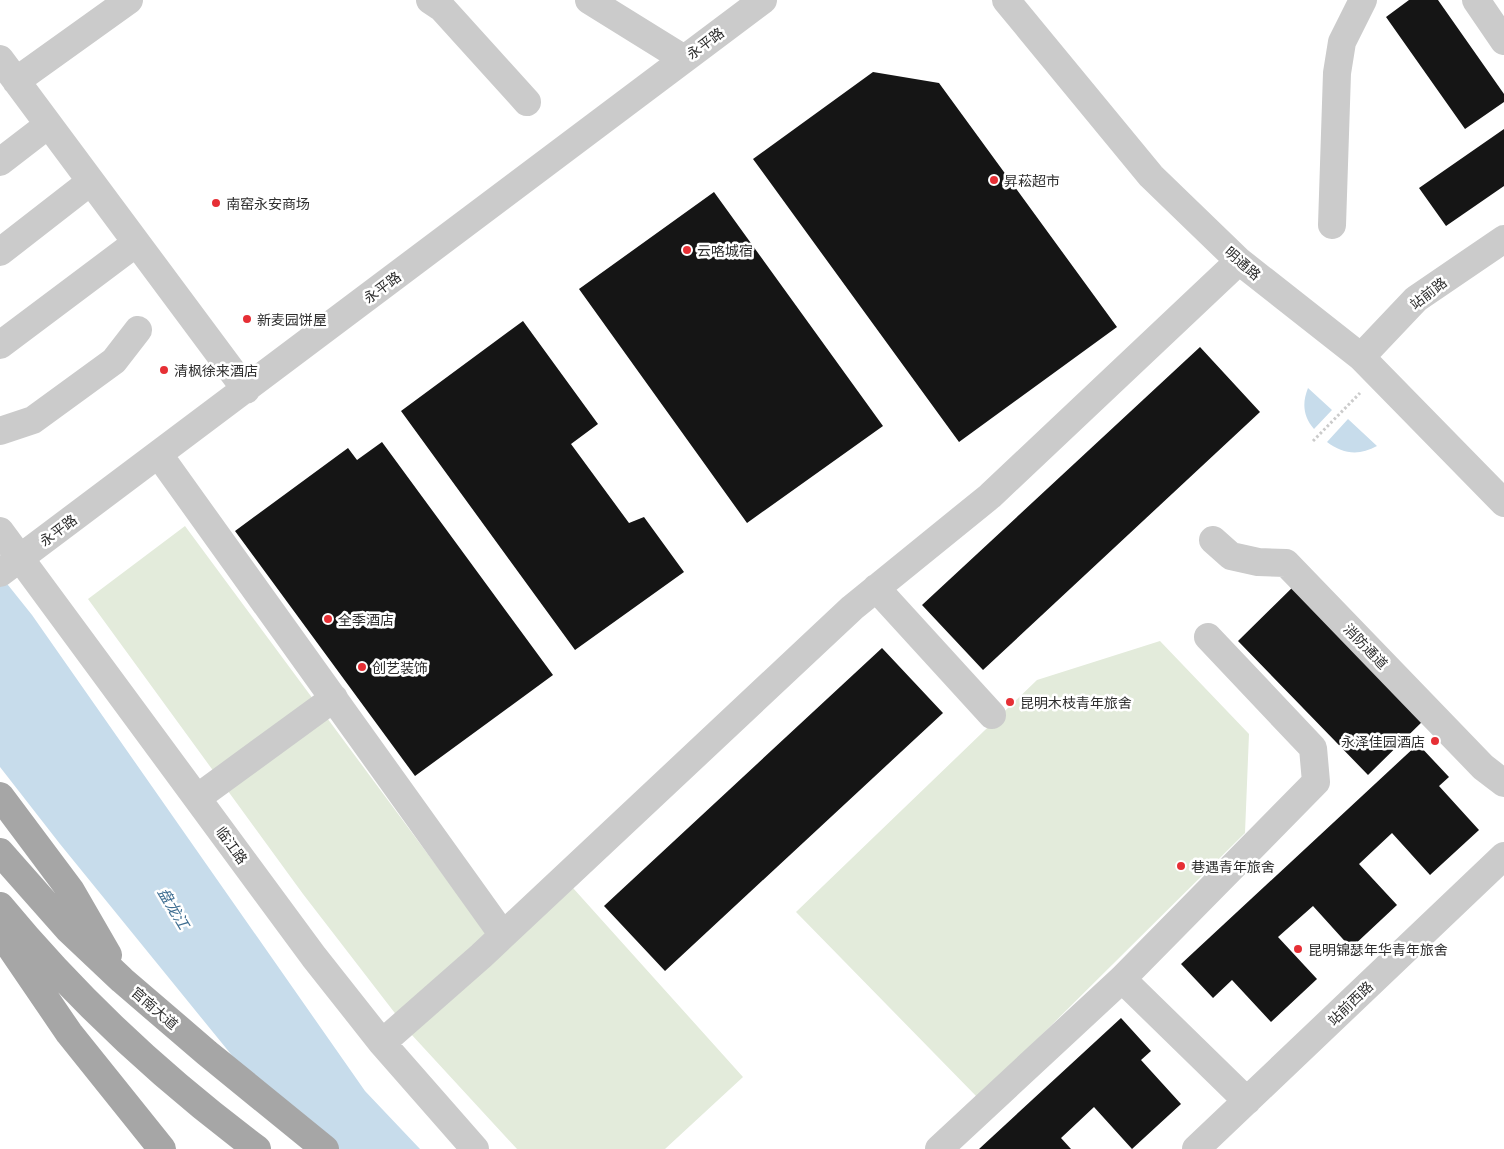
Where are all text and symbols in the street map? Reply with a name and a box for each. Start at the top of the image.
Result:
street label: 永平路 [683,24,727,62]
place label: 昇菘超市 [1004,172,1060,189]
marker: 昇菘超市 [988,174,1000,186]
place label: 南窑永安商场 [226,195,310,212]
marker: 南窑永安商场 [210,197,222,209]
place label: 云咯城宿 [697,242,753,259]
street label: 明通路 [1222,243,1264,283]
marker: 云咯城宿 [681,244,693,256]
street label: 永平路 [360,268,404,306]
street label: 站前路 [1406,273,1450,313]
place label: 新麦园饼屋 [257,311,327,328]
marker: 新麦园饼屋 [241,313,253,325]
place label: 清枫徐来酒店 [174,362,258,379]
marker: 清枫徐来酒店 [158,364,170,376]
street label: 永平路 [36,511,80,549]
place label: 全季酒店 [338,611,394,628]
marker: 全季酒店 [322,613,334,625]
street label: 消防通道 [1340,620,1392,672]
place label: 创艺装饰 [372,659,428,676]
marker: 创艺装饰 [356,661,368,673]
place label: 昆明木枝青年旅舍 [1020,694,1132,711]
marker: 昆明木枝青年旅舍 [1004,696,1016,708]
place label: 永泽佳园酒店 [1341,733,1425,750]
marker: 永泽佳园酒店 [1429,735,1441,747]
street label: 临江路 [213,823,251,867]
place label: 巷遇青年旅舍 [1191,858,1275,875]
marker: 巷遇青年旅舍 [1175,860,1187,872]
water label: 盘龙江 [155,884,194,934]
place label: 昆明锦瑟年华青年旅舍 [1308,941,1448,958]
marker: 昆明锦瑟年华青年旅舍 [1292,943,1304,955]
street label: 站前西路 [1324,977,1376,1029]
street label: 官南大道 [128,983,182,1033]

